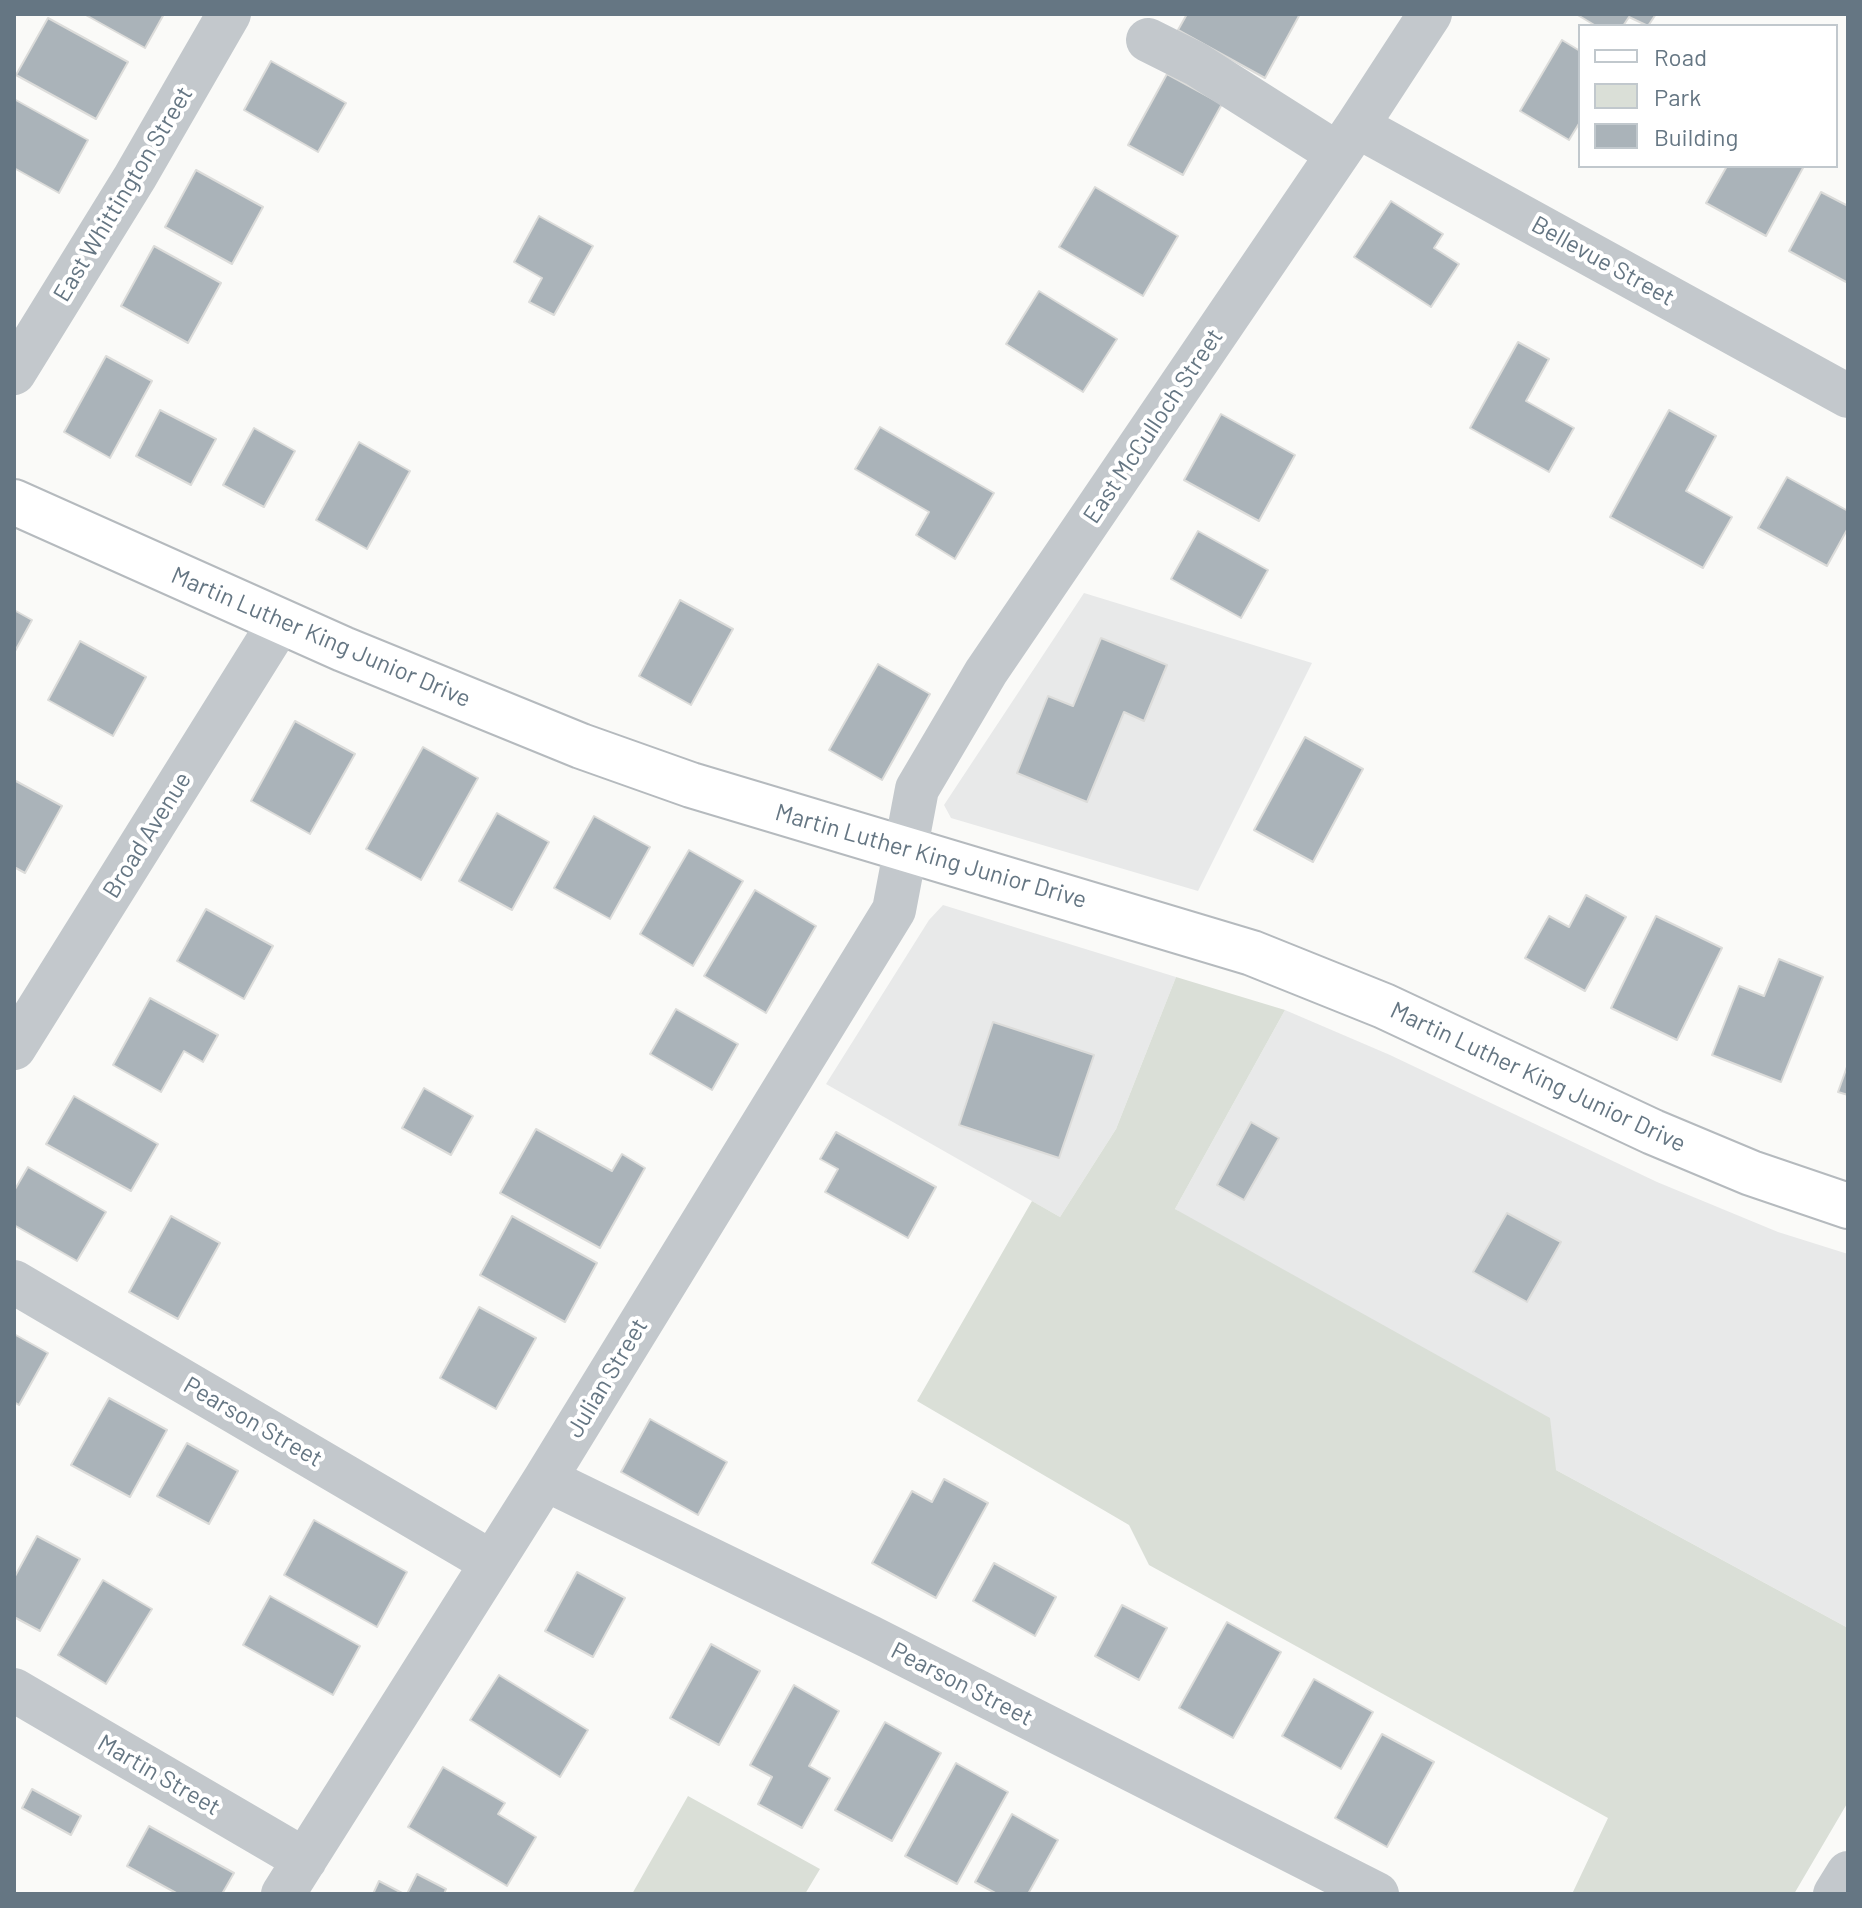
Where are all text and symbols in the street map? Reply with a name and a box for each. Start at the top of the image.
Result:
legend [1578,24,1838,168]
text: Road [1654,42,1707,71]
street label: East Whittington Street [47,81,199,307]
text: Park [1654,82,1701,111]
text: Building [1654,122,1738,151]
street label: Bellevue Street [1527,210,1679,312]
street label: East McCulloch Street [1077,323,1229,529]
street label: Martin Luther King Junior Drive [167,561,475,713]
street label: Broad Avenue [97,767,197,903]
street label: Martin Luther King Junior Drive [772,798,1090,914]
street label: Martin Luther King Junior Drive [1386,996,1690,1158]
street label: Julian Street [560,1313,654,1443]
street label: Pearson Street [179,1371,327,1473]
street label: Pearson Street [886,1636,1038,1732]
street label: Martin Street [93,1728,225,1822]

